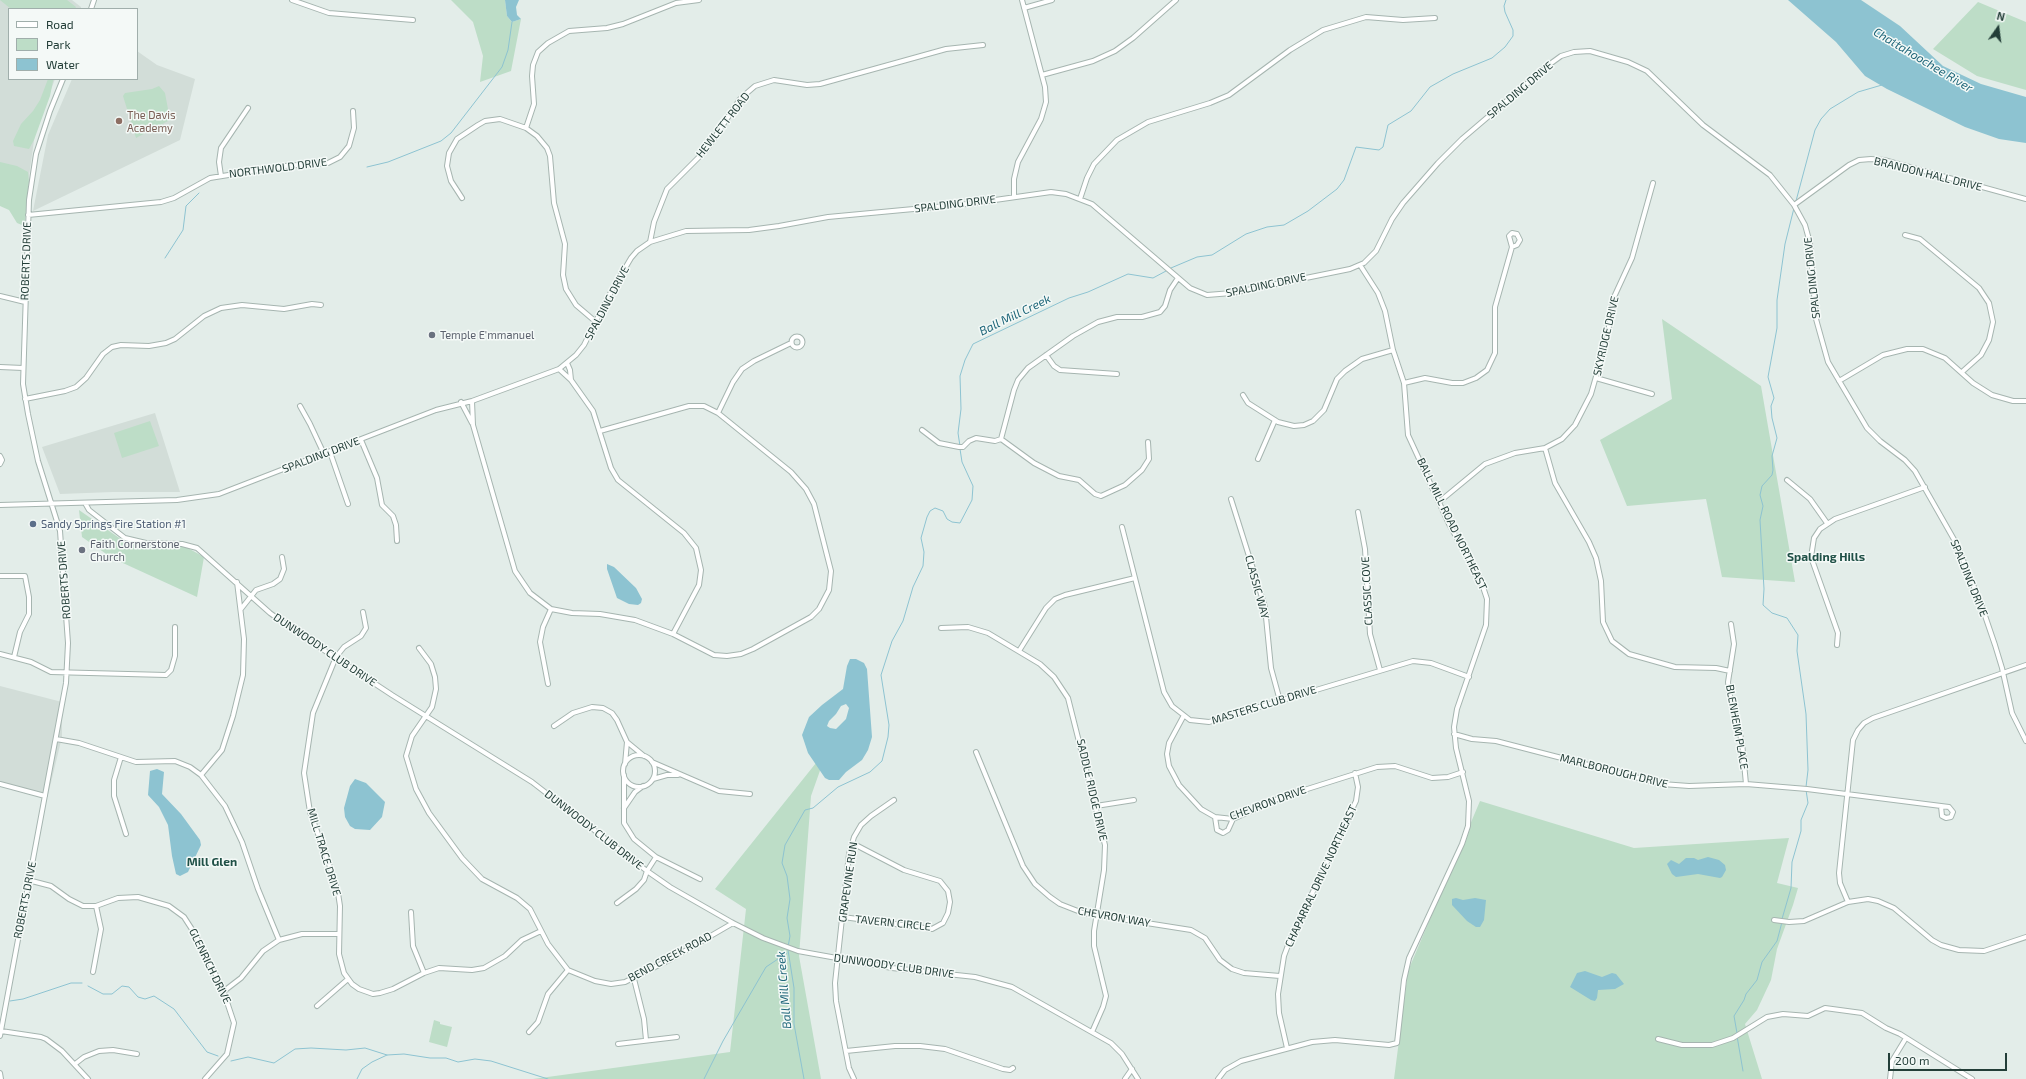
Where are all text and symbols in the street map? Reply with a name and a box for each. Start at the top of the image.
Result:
legend [8,8,138,80]
north arrow [1978,8,2018,48]
text: N [1996,9,2006,23]
text: Road [46,17,74,31]
water label: Chattahoochee River [1871,25,1975,95]
text: Park [46,37,71,51]
text: Water [46,57,80,71]
street label: SPALDING DRIVE [1484,59,1556,121]
street label: HEWLETT ROAD [693,90,753,160]
place label: The Davis Academy [127,108,176,134]
marker: The Davis Academy [114,116,124,126]
street label: BRANDON HALL DRIVE [1873,154,1983,194]
street label: NORTHWOLD DRIVE [228,155,328,181]
street label: SPALDING DRIVE [914,192,996,216]
street label: ROBERTS DRIVE [18,221,34,301]
street label: SPALDING DRIVE [1801,237,1823,319]
street label: SPALDING DRIVE [582,264,632,342]
street label: SPALDING DRIVE [1225,270,1307,300]
water label: Ball Mill Creek [977,291,1053,339]
street label: SKYRIDGE DRIVE [1590,295,1622,377]
place label: Temple E'mmanuel [440,328,534,342]
marker: Temple E'mmanuel [427,330,437,340]
street label: SPALDING DRIVE [280,434,362,476]
street label: BALL MILL ROAD NORTHEAST [1414,456,1490,592]
place label: Sandy Springs Fire Station #1 [41,517,186,531]
marker: Sandy Springs Fire Station #1 [28,519,38,529]
place label: Faith Cornerstone Church [90,537,179,563]
street label: SPALDING DRIVE [1948,538,1990,618]
street label: ROBERTS DRIVE [55,540,73,620]
marker: Faith Cornerstone Church [77,545,87,555]
district label: Spalding Hills [1787,550,1865,564]
street label: CLASSIC WAY [1242,554,1272,620]
street label: CLASSIC COVE [1359,556,1375,626]
street label: DUNWOODY CLUB DRIVE [271,611,379,689]
street label: MASTERS CLUB DRIVE [1210,683,1318,727]
street label: BLENHEIM PLACE [1723,683,1751,771]
street label: SADDLE RIDGE DRIVE [1074,738,1110,842]
street label: MARLBOROUGH DRIVE [1558,751,1670,791]
street label: CHEVRON DRIVE [1228,783,1308,823]
street label: DUNWOODY CLUB DRIVE [542,787,646,873]
street label: CHAPARRAL DRIVE NORTHEAST [1282,803,1360,949]
street label: MILL TRACE DRIVE [304,807,344,897]
street label: GRAPEVINE RUN [836,841,860,923]
district label: Mill Glen [187,855,237,869]
street label: ROBERTS DRIVE [11,860,39,940]
street label: CHEVRON WAY [1077,904,1151,930]
street label: TAVERN CIRCLE [854,912,932,934]
street label: GLENRICH DRIVE [186,926,234,1006]
street label: BEND CREEK ROAD [626,929,714,985]
water label: Ball Mill Creek [773,951,795,1029]
street label: DUNWOODY CLUB DRIVE [833,951,955,981]
scale bar [1890,1045,2009,1071]
text: 200 m [1895,1053,1929,1067]

